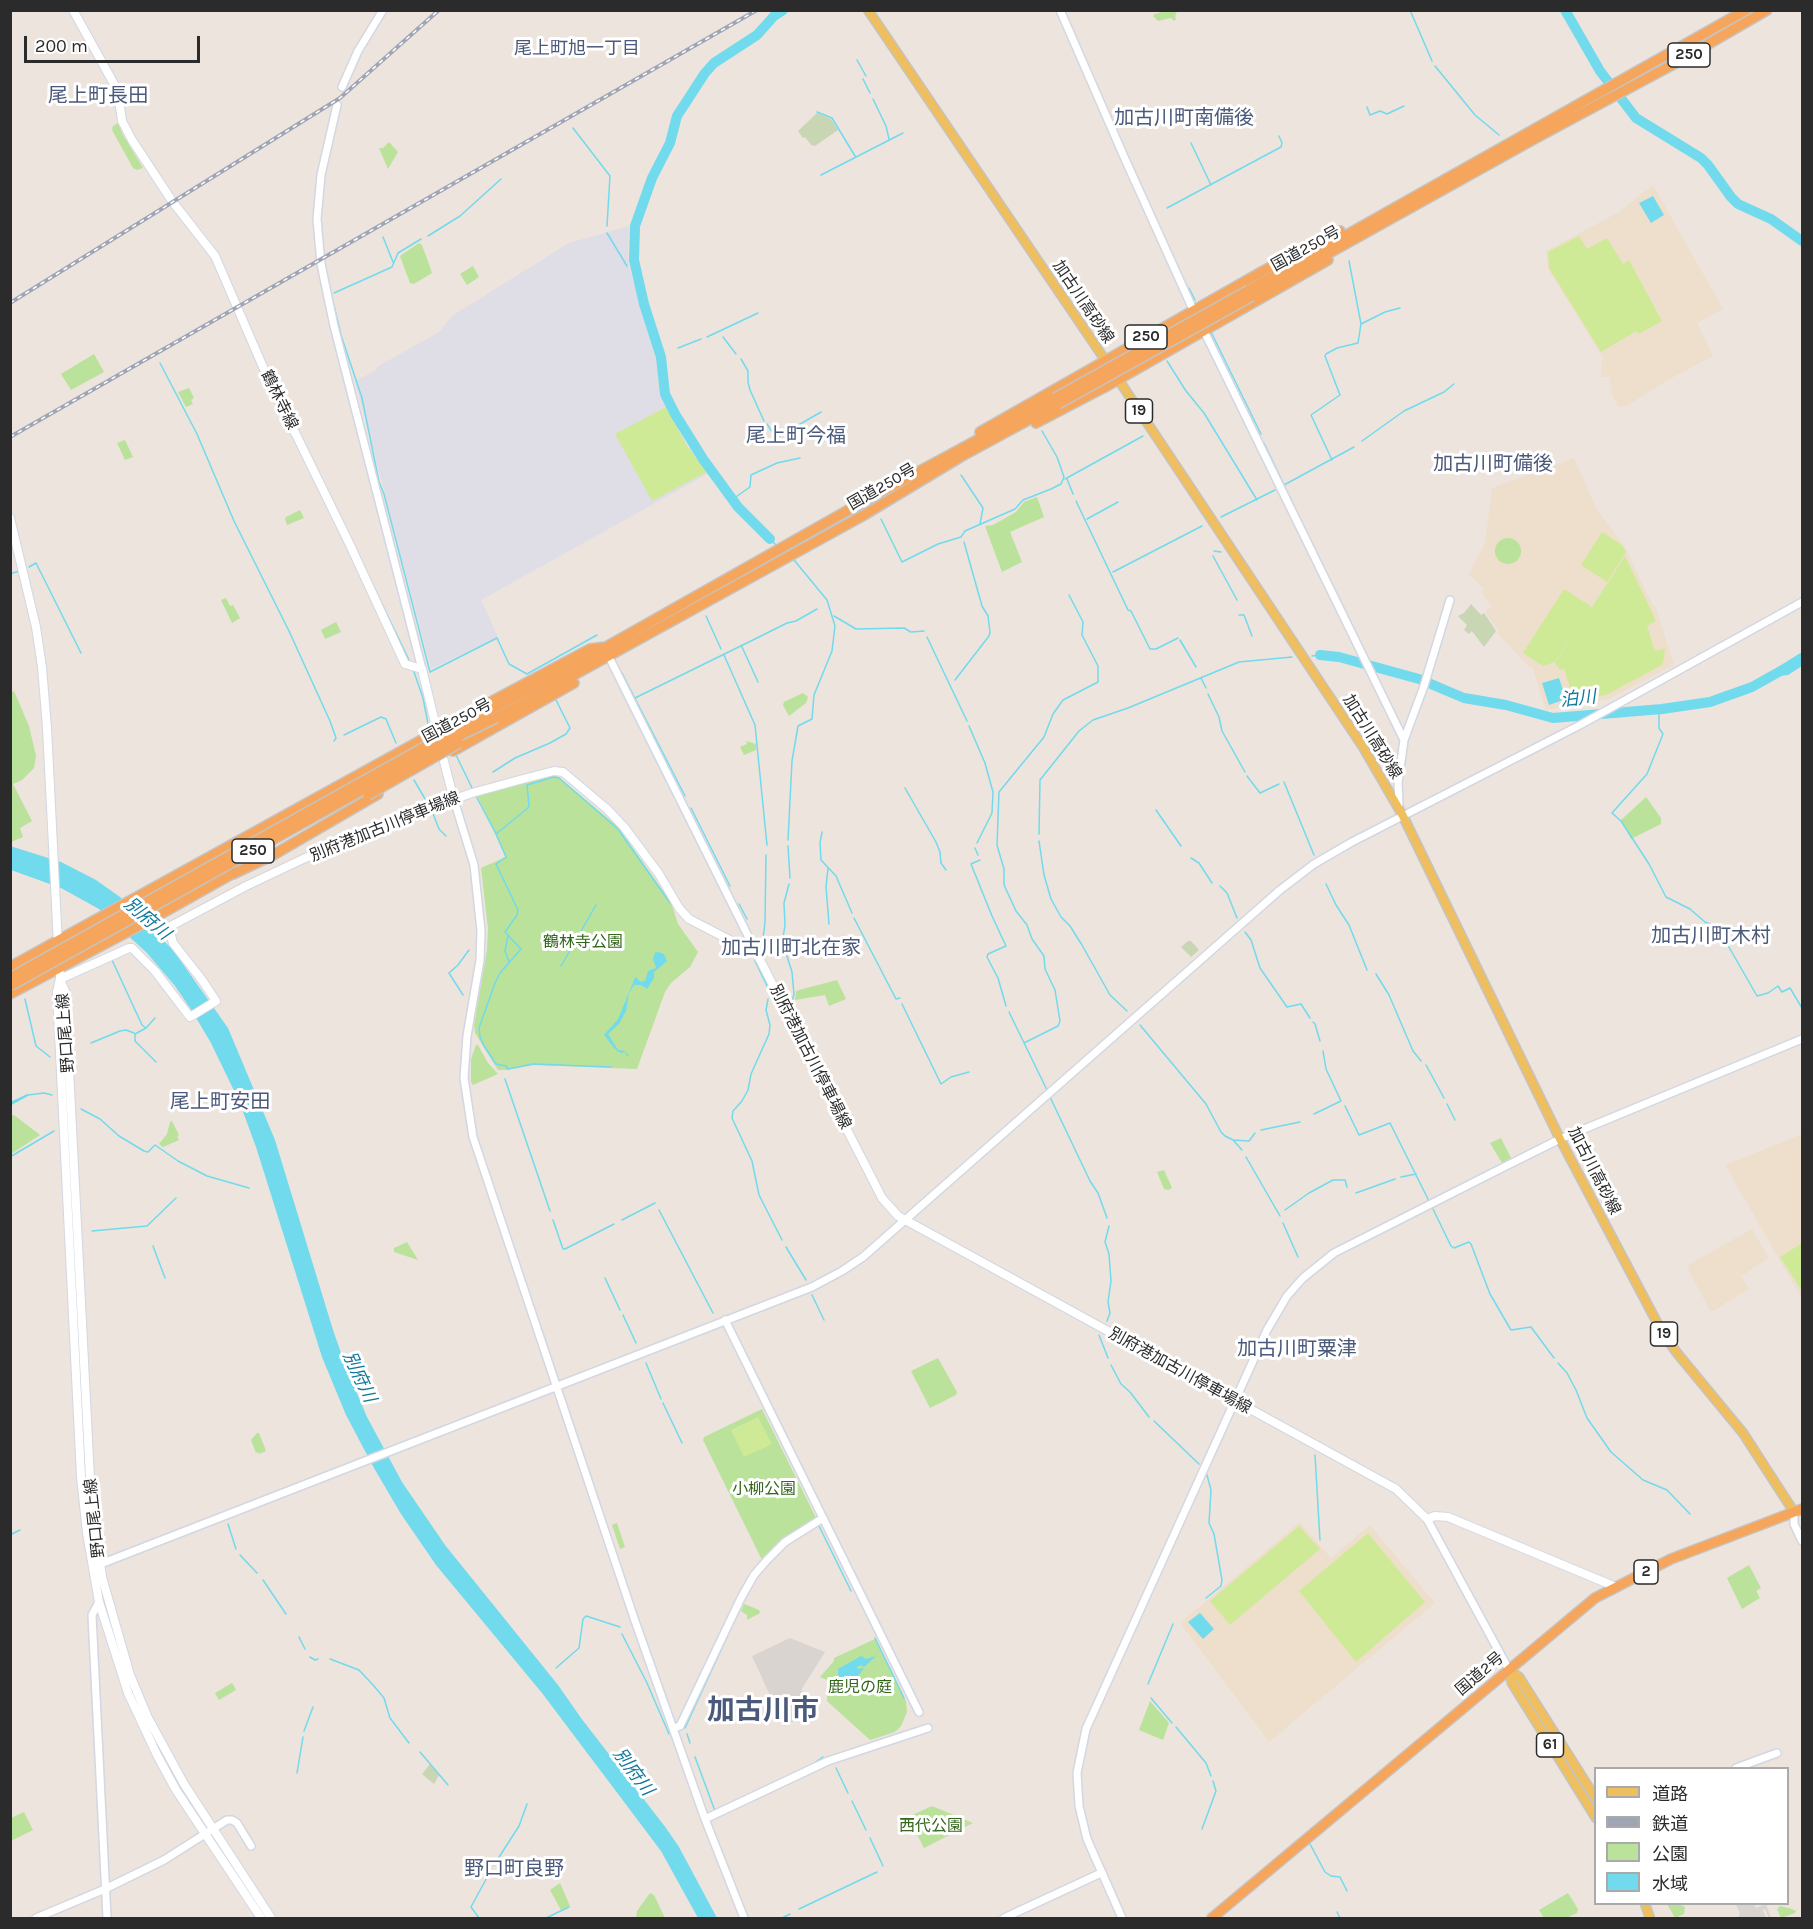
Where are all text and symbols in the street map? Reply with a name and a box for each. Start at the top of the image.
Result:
scale bar [27,24,202,62]
text: 200 m [35,35,88,57]
district label: 尾上町旭一丁目 [514,38,640,60]
road number: 250 [1668,43,1710,67]
district label: 尾上町長田 [48,84,148,108]
district label: 加古川町南備後 [1114,106,1254,130]
street label: 国道250号 [1268,222,1344,276]
street label: 加古川高砂線 [1048,257,1118,347]
road number: 250 [1125,325,1167,349]
street label: 鶴林寺線 [256,367,302,433]
road number: 19 [1126,399,1152,423]
district label: 尾上町今福 [746,424,846,448]
district label: 加古川町備後 [1433,452,1553,476]
street label: 国道250号 [844,460,920,514]
water label: 泊川 [1559,686,1597,712]
street label: 加古川高砂線 [1338,691,1406,783]
street label: 国道250号 [419,695,495,747]
street label: 別府港加古川停車場線 [307,788,463,866]
road number: 250 [232,839,274,863]
water label: 別府川 [120,893,174,945]
district label: 加古川町木村 [1651,924,1771,948]
park label: 鶴林寺公園 [543,932,623,952]
district label: 加古川町北在家 [721,936,861,960]
street label: 別府港加古川停車場線 [765,981,855,1133]
street label: 野口尾上線 [54,992,78,1074]
district label: 尾上町安田 [170,1090,270,1114]
street label: 加古川高砂線 [1564,1124,1624,1218]
road number: 19 [1650,1322,1678,1346]
street label: 別府港加古川停車場線 [1105,1324,1255,1418]
district label: 加古川町粟津 [1237,1337,1357,1361]
water label: 別府川 [338,1348,380,1406]
street label: 野口尾上線 [81,1477,109,1559]
park label: 小柳公園 [732,1479,796,1499]
road number: 2 [1634,1560,1658,1584]
street label: 国道2号 [1452,1648,1508,1700]
park label: 鹿児の庭 [828,1677,892,1697]
district label: 加古川市 [707,1694,819,1728]
road number: 61 [1536,1733,1564,1757]
water label: 別府川 [608,1744,658,1800]
legend [1594,1767,1789,1905]
text: 道路 [1652,1783,1688,1805]
text: 鉄道 [1652,1813,1688,1835]
park label: 西代公園 [899,1816,963,1836]
text: 公園 [1652,1843,1688,1865]
district label: 野口町良野 [464,1857,564,1881]
text: 水域 [1652,1873,1688,1895]

